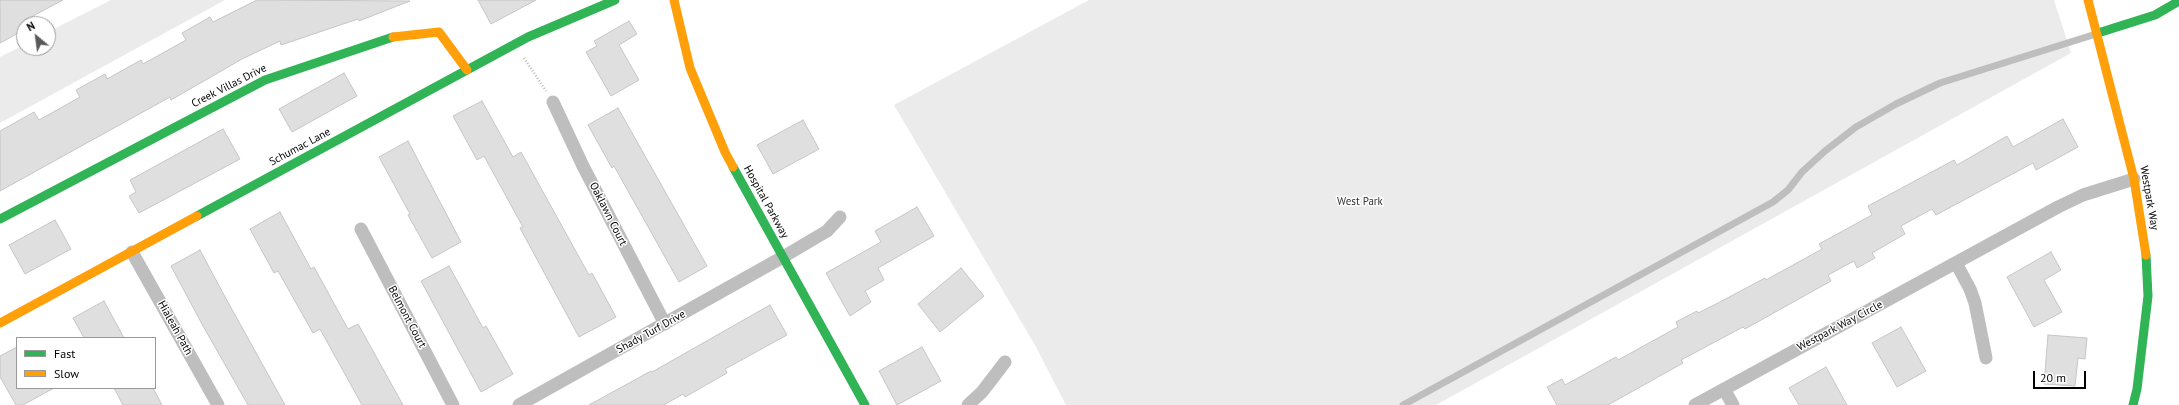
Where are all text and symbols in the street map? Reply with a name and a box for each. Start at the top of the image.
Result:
north arrow [16,16,56,56]
text: N [24,19,37,34]
street label: Creek Villas Drive [189,61,269,111]
street label: Schumac Lane [267,125,333,169]
street label: Hospital Parkway [741,163,791,241]
street label: Westpark Way [2137,165,2161,231]
street label: Oaklawn Court [586,180,630,248]
park label: West Park [1337,195,1383,209]
street label: Belmont Court [385,284,429,350]
street label: Westpark Way Circle [1795,298,1885,354]
street label: Hialeah Path [155,299,195,357]
street label: Shady Turf Drive [614,308,688,356]
legend [16,337,156,389]
text: Fast [54,346,75,361]
scale bar [2035,363,2088,389]
text: Slow [54,366,79,381]
text: 20 m [2040,370,2066,385]

